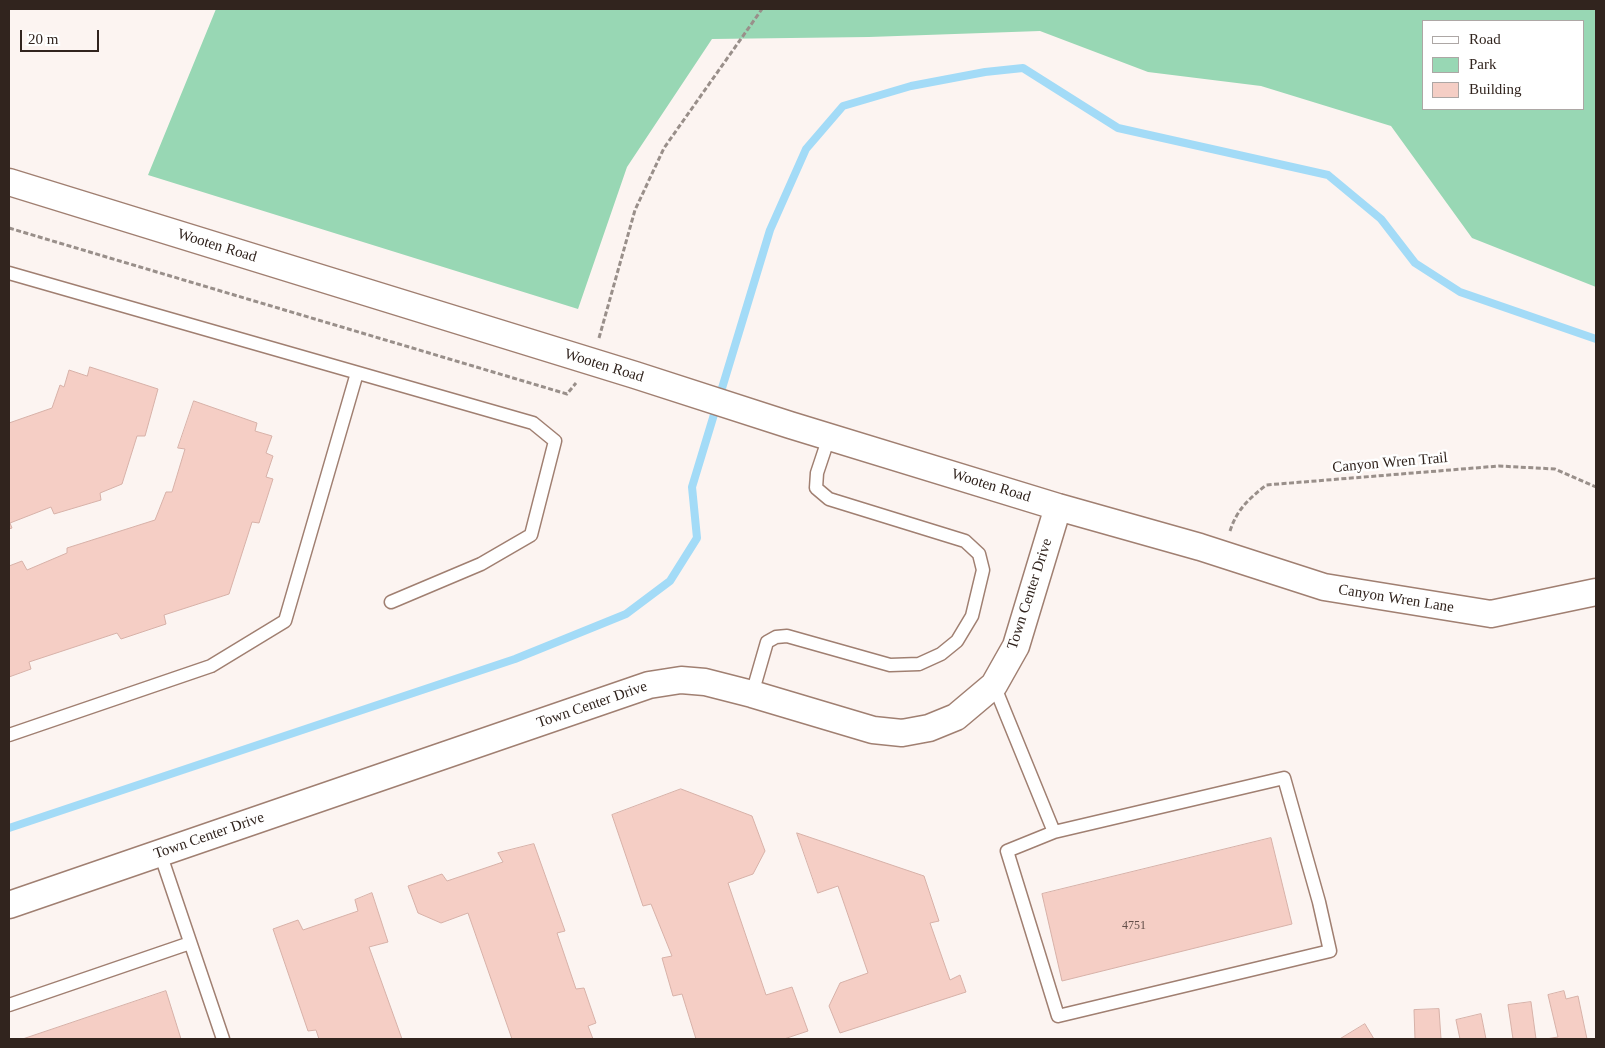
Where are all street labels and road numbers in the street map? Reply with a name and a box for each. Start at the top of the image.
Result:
street label: Wooten Road [175,225,259,267]
street label: Wooten Road [562,345,646,387]
street label: Canyon Wren Trail [1332,449,1448,477]
street label: Wooten Road [949,465,1033,507]
street label: Town Center Drive [1004,536,1056,652]
street label: Canyon Wren Lane [1337,581,1455,617]
street label: Town Center Drive [534,678,650,732]
street label: Town Center Drive [151,809,267,863]

